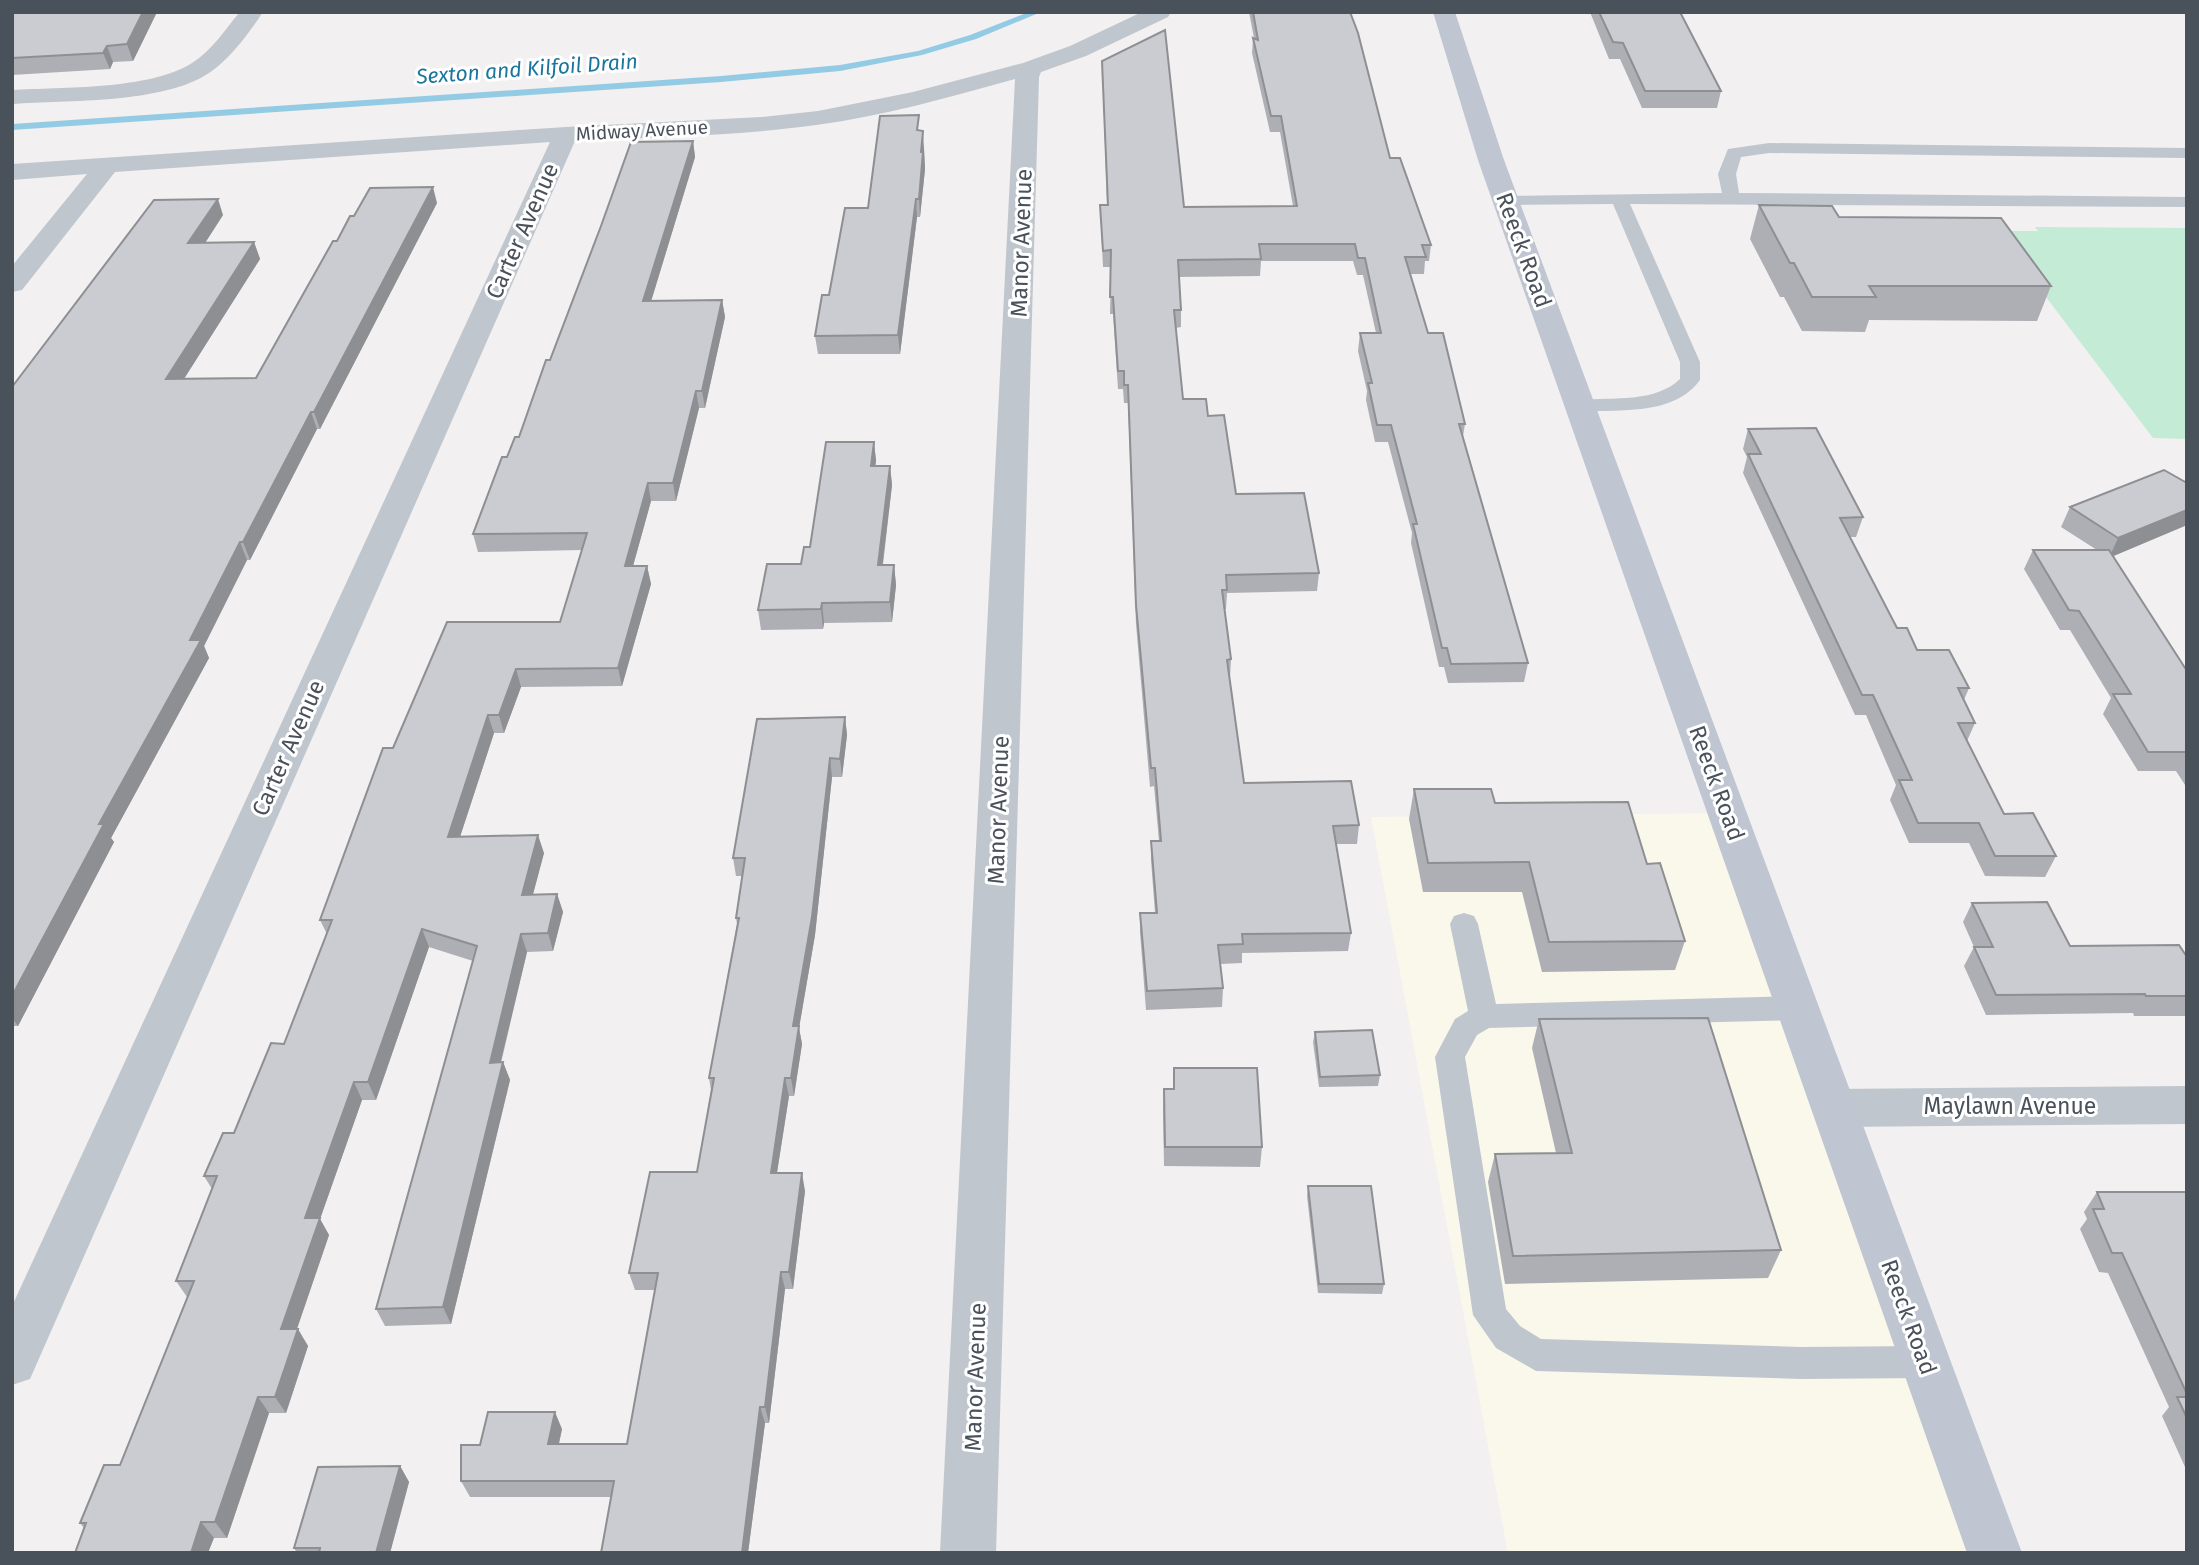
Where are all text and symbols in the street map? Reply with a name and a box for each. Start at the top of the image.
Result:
water label: Sexton and Kilfoil Drain [414,48,639,90]
street label: Midway Avenue [575,116,709,145]
street label: Carter Avenue [480,159,564,303]
street label: Manor Avenue [1004,168,1038,318]
street label: Reeck Road [1490,189,1558,311]
street label: Carter Avenue [246,676,330,820]
street label: Reeck Road [1683,722,1751,844]
street label: Manor Avenue [981,735,1015,885]
street label: Maylawn Avenue [1924,1092,2096,1120]
street label: Reeck Road [1875,1256,1943,1378]
street label: Manor Avenue [958,1302,992,1452]

